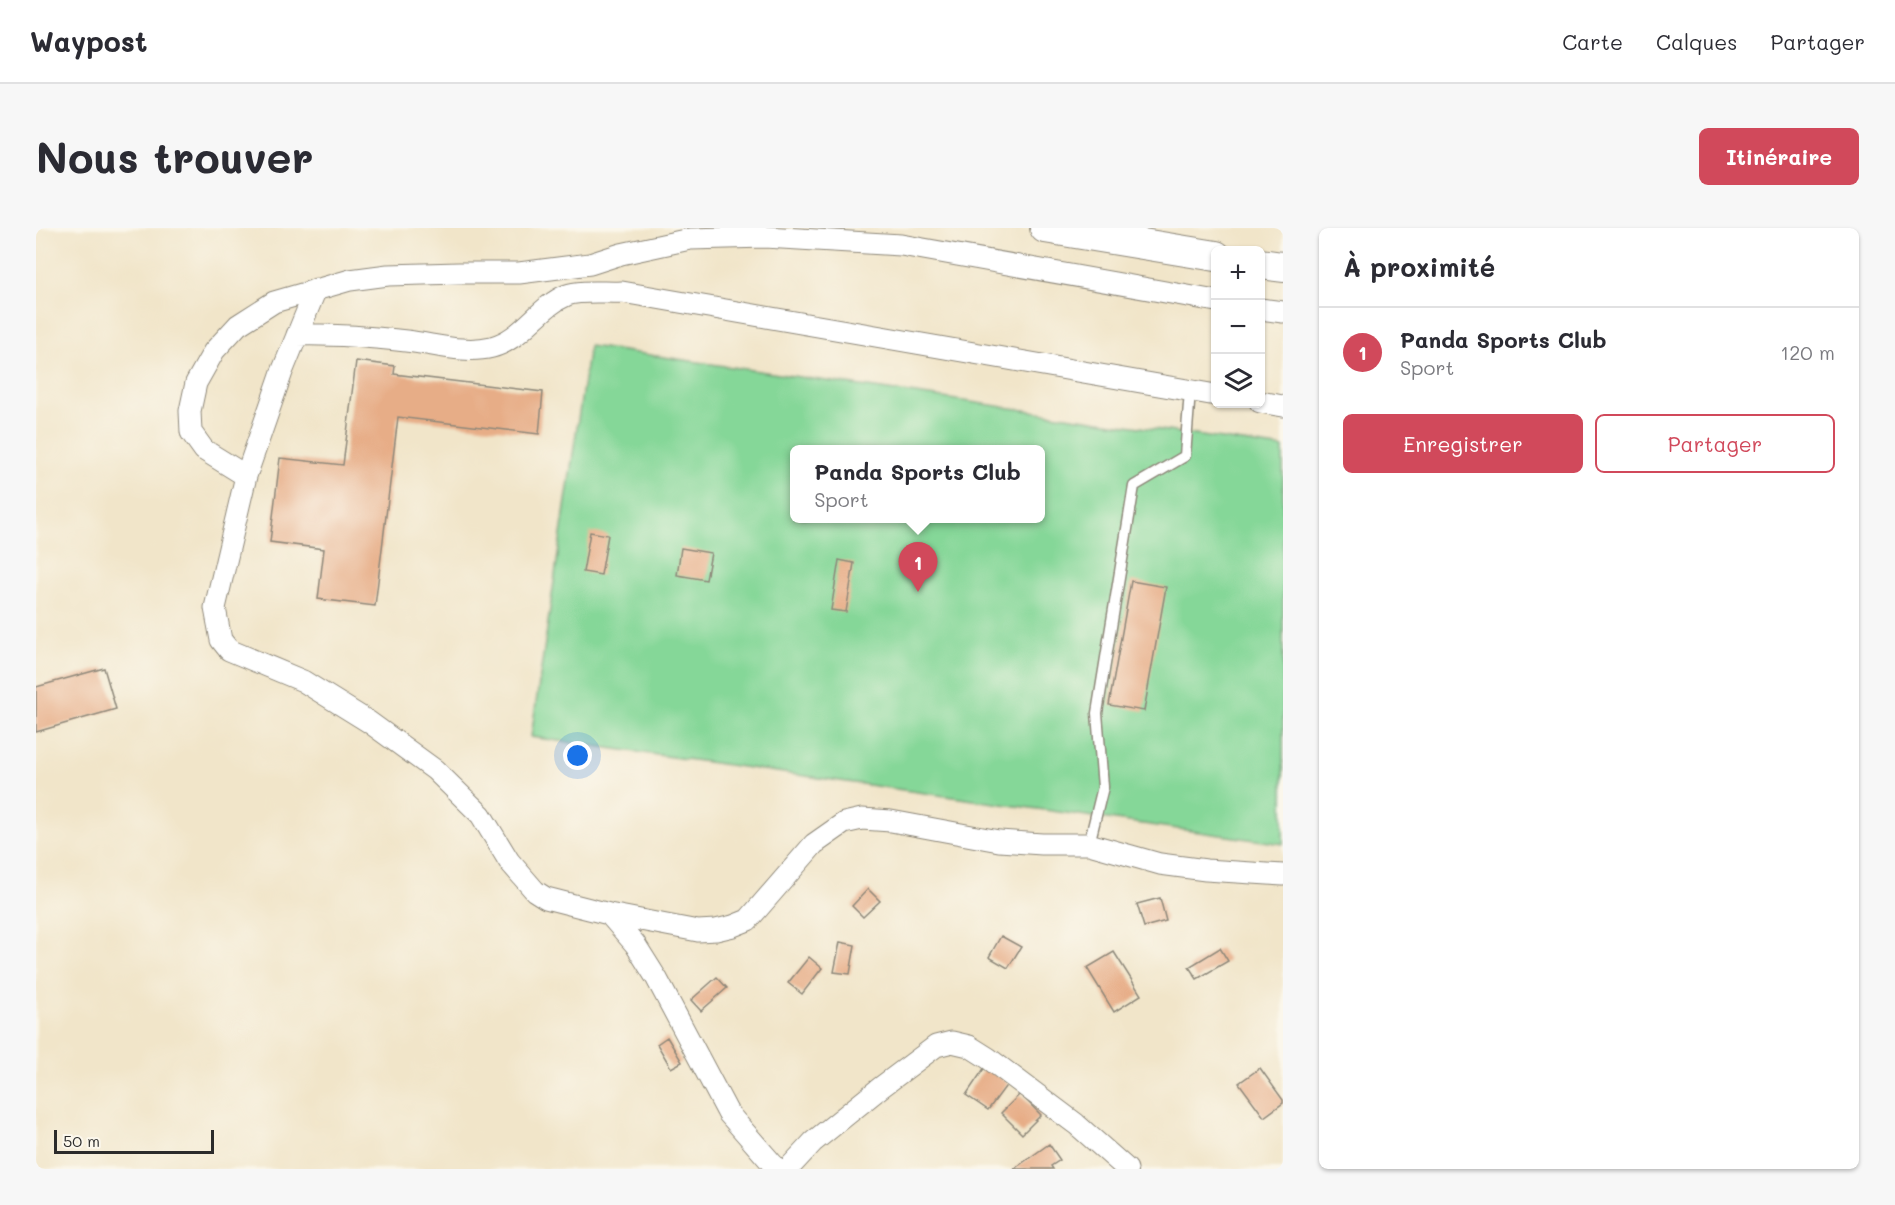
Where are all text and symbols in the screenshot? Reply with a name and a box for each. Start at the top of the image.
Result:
text: Waypost [30,23,147,59]
text: Carte [1562,28,1623,55]
text: Calques [1656,28,1738,55]
text: Partager [1771,28,1865,55]
button: Itinéraire [1699,128,1859,185]
text: Nous trouver [36,129,314,184]
map controls [1211,246,1265,408]
button: + [1211,246,1265,300]
text: À proximité [1343,250,1495,284]
button: − [1211,300,1265,354]
text: Panda Sports Club [1400,325,1607,354]
text: 1 [1358,339,1367,365]
text: 120 m [1780,339,1835,365]
button: layers [1211,354,1265,408]
text: Sport [1400,354,1454,380]
button: Enregistrer [1343,414,1583,473]
button: Partager [1595,414,1835,473]
popup [790,445,1045,523]
text: Panda Sports Club [814,457,1021,486]
text: Sport [814,486,869,512]
pin: 1 [898,542,938,592]
your location [563,741,592,770]
scale bar [54,1127,214,1154]
text: 50 m [63,1130,100,1151]

